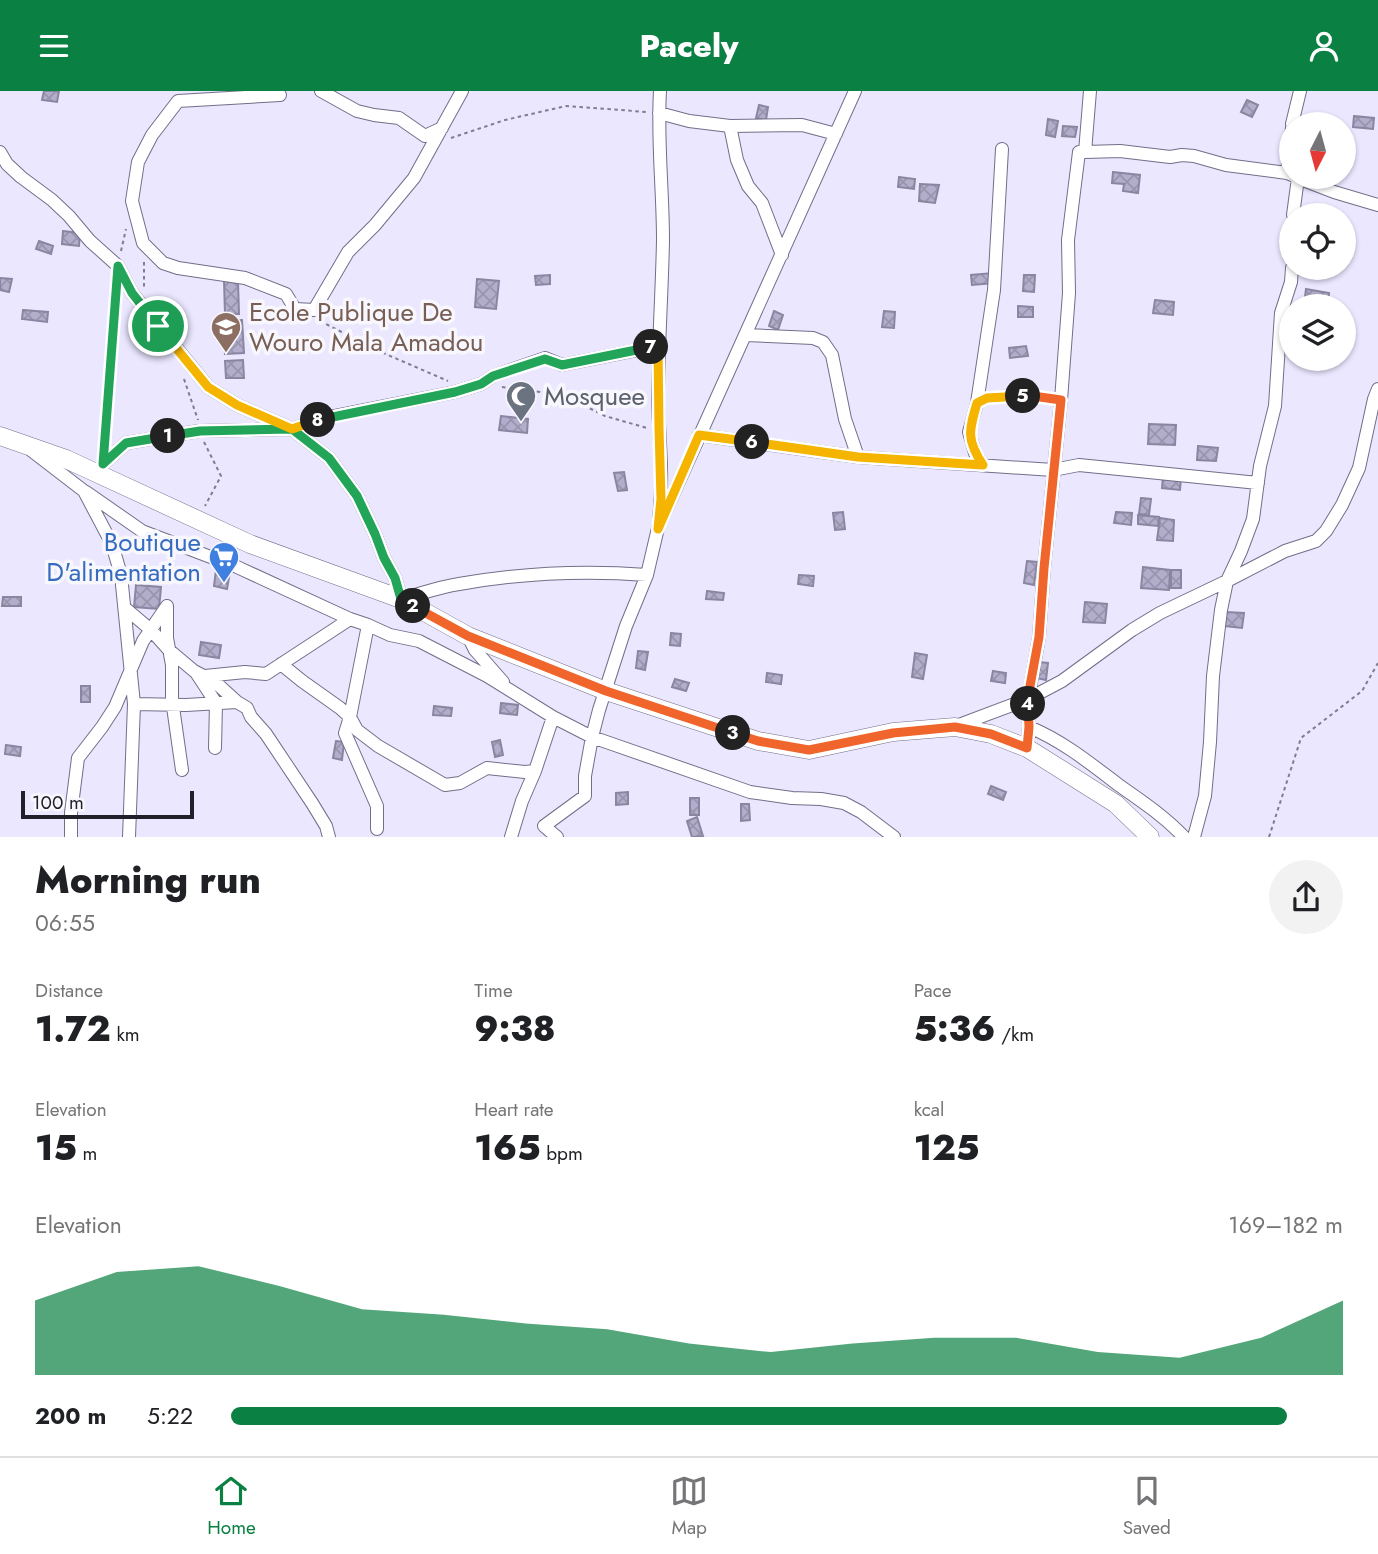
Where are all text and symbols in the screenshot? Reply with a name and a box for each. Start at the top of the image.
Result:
text: Pacely [640,23,738,69]
icon: menu [35,27,73,65]
icon: person [1305,27,1343,65]
north arrow [1279,112,1356,189]
map controls [1279,112,1356,371]
button: locate [1279,203,1356,280]
place label: Ecole Publique De Wouro Mala Amadou [249,293,484,361]
button: layers [1279,294,1356,371]
pin [128,296,188,356]
icon: arrive [139,307,177,345]
school or university icon: Ecole Publique De Wouro Mala Amadou [209,310,243,354]
pin: 7 [634,329,668,365]
text: 7 [645,333,656,360]
place label: Mosquee [544,377,645,415]
mosque icon: Mosquee [504,379,538,423]
pin: 5 [1006,379,1040,413]
text: 5 [1016,382,1029,409]
pin: 8 [300,403,336,437]
text: 8 [312,406,323,433]
pin: 1 [150,419,186,453]
text: 1 [163,422,172,449]
pin: 6 [734,425,770,459]
text: 6 [745,428,758,455]
place label: Boutique D'alimentation [46,523,201,591]
supermarket icon: Boutique D'alimentation [207,540,241,584]
pin: 2 [396,589,430,623]
text: 2 [406,592,419,619]
pin: 4 [1010,687,1046,721]
text: 4 [1021,690,1034,717]
pin: 3 [716,715,750,751]
text: 3 [727,719,738,746]
scale bar [21,787,194,819]
text: 100 m [32,789,84,816]
text: Morning run [35,852,261,907]
button: share [1269,860,1343,934]
text: 06:55 [35,906,95,940]
text: Distance [35,977,103,1004]
text: Time [474,977,513,1004]
text: Pace [914,977,952,1004]
text: 1.72 [35,1004,111,1054]
text: 9:38 [474,1004,556,1054]
text: 5:36 [914,1004,996,1054]
text: km [111,1021,140,1048]
text: /km [996,1021,1034,1048]
text: Elevation [35,1096,107,1123]
text: Heart rate [474,1096,554,1123]
text: kcal [914,1096,944,1123]
text: 15 [35,1123,77,1173]
text: 165 [474,1123,541,1173]
text: 125 [914,1123,979,1173]
text: m [77,1140,97,1167]
text: bpm [541,1140,583,1167]
text: Elevation [35,1208,122,1242]
text: 169–182 m [1228,1208,1343,1242]
text: 200 m [35,1399,106,1433]
text: 5:22 [147,1399,193,1433]
tab: Home [207,1472,256,1541]
tab: Map [670,1472,708,1541]
tab: Saved [1123,1472,1171,1541]

